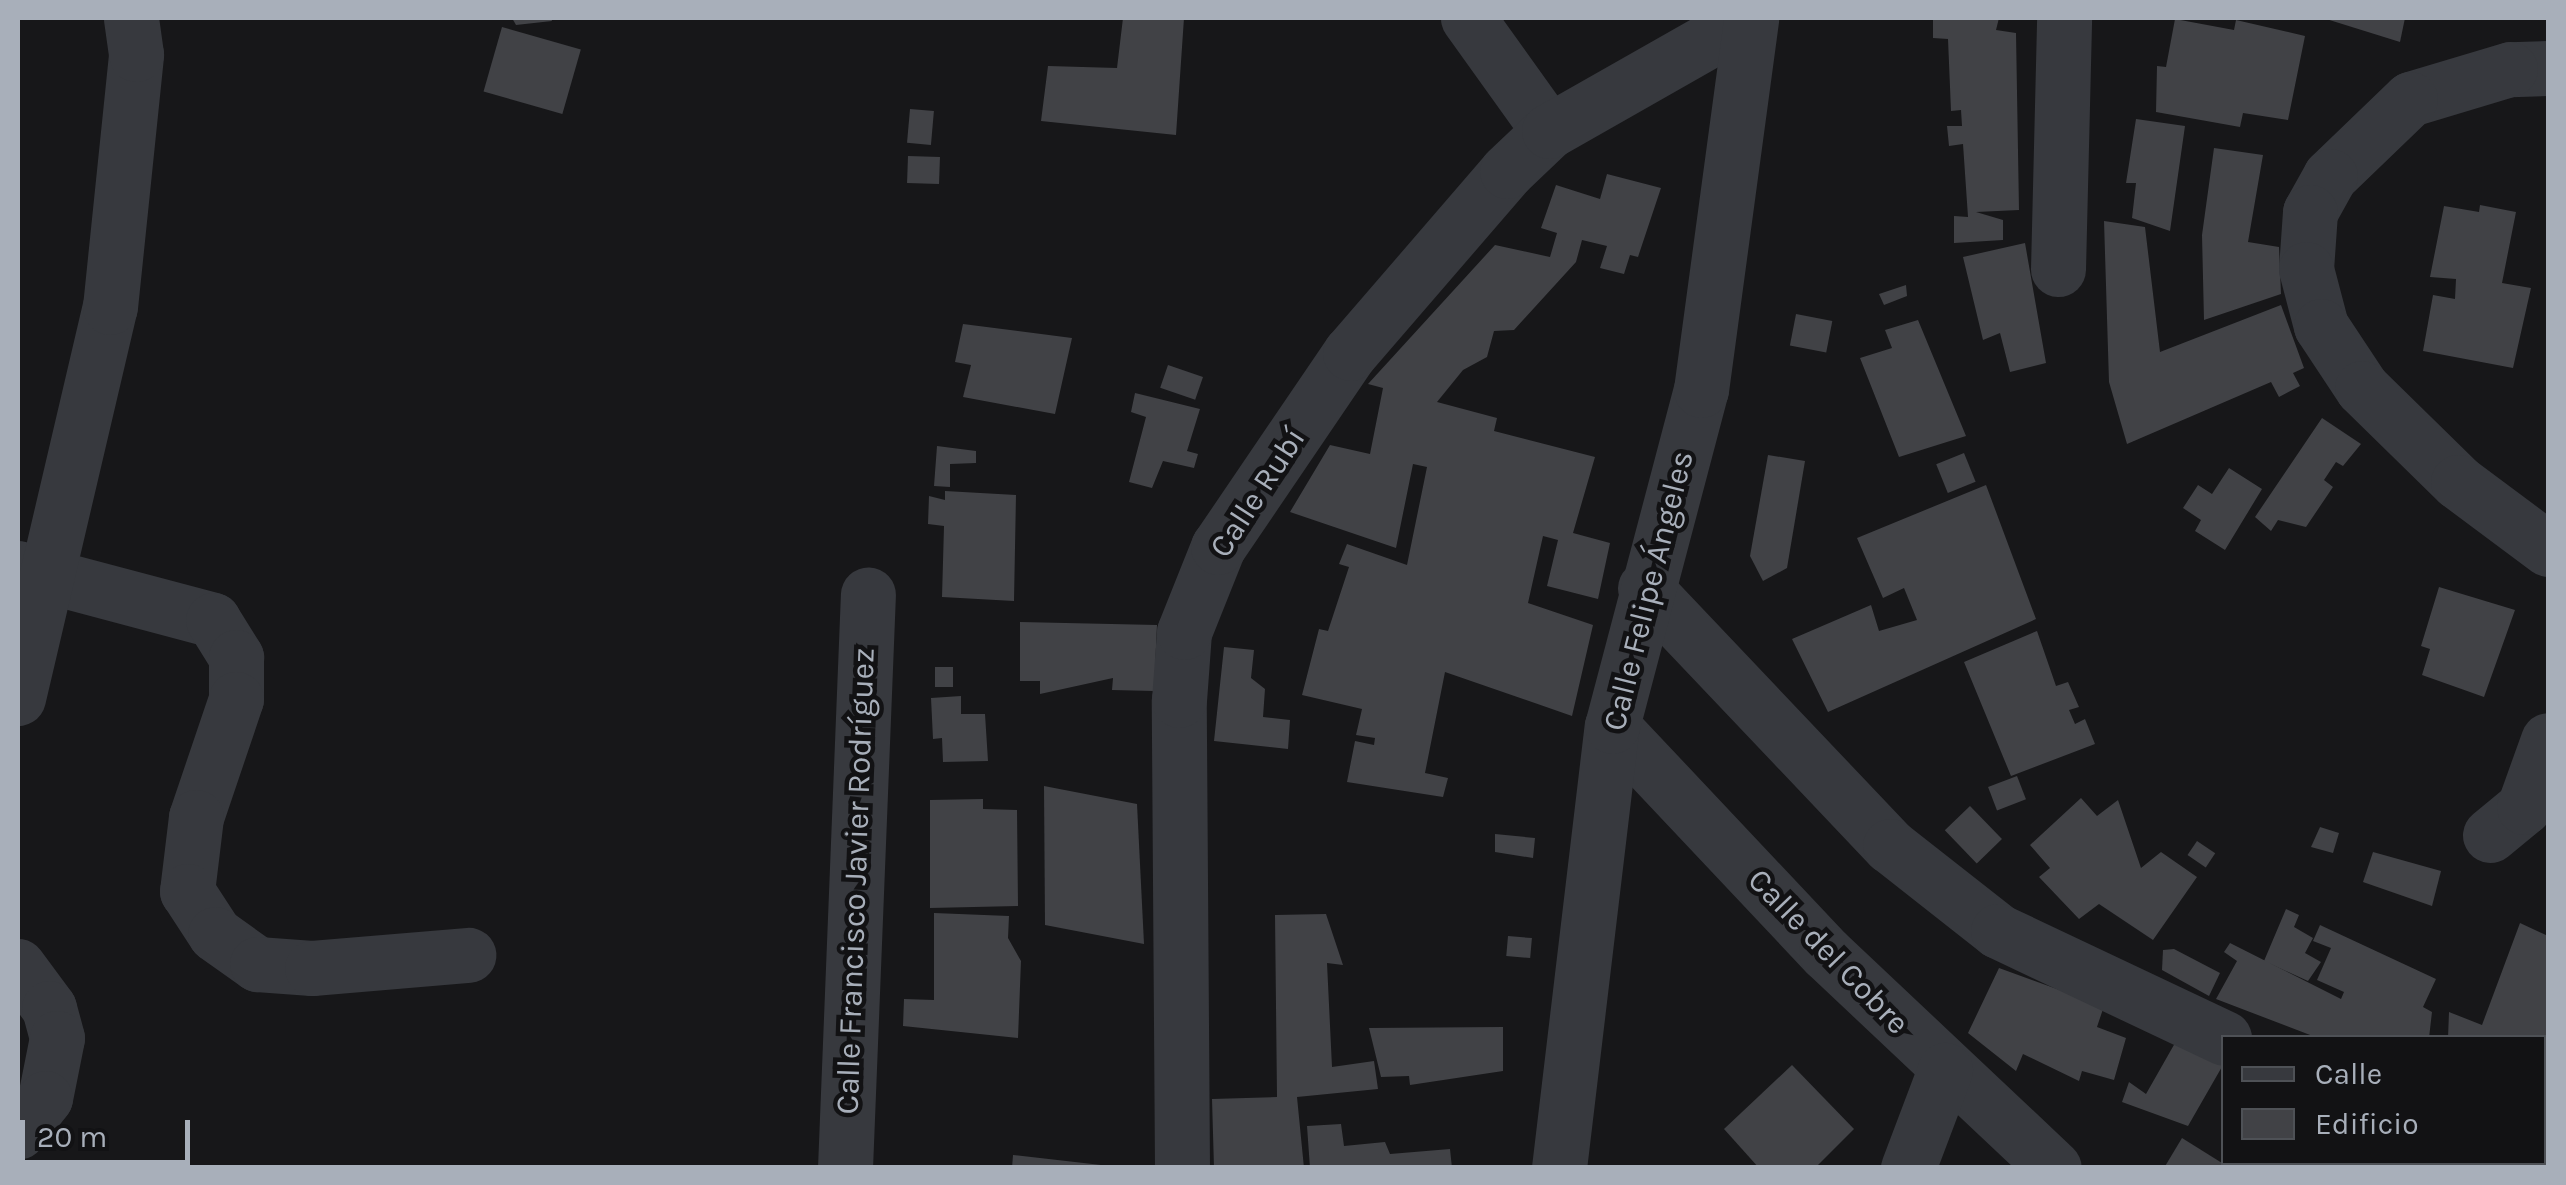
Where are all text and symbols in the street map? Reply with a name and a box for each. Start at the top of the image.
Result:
street label: Calle Rubí [1202,421,1314,565]
street label: Calle Felipe Ángeles [1596,447,1702,735]
street label: Calle Francisco Javier Rodríguez [829,647,883,1115]
street label: Calle del Cobre [1739,861,1917,1043]
legend [2221,1035,2546,1165]
text: Calle [2315,1056,2382,1092]
scale bar [25,1100,195,1162]
text: Edificio [2315,1106,2419,1142]
text: 20 m [37,1119,107,1155]

